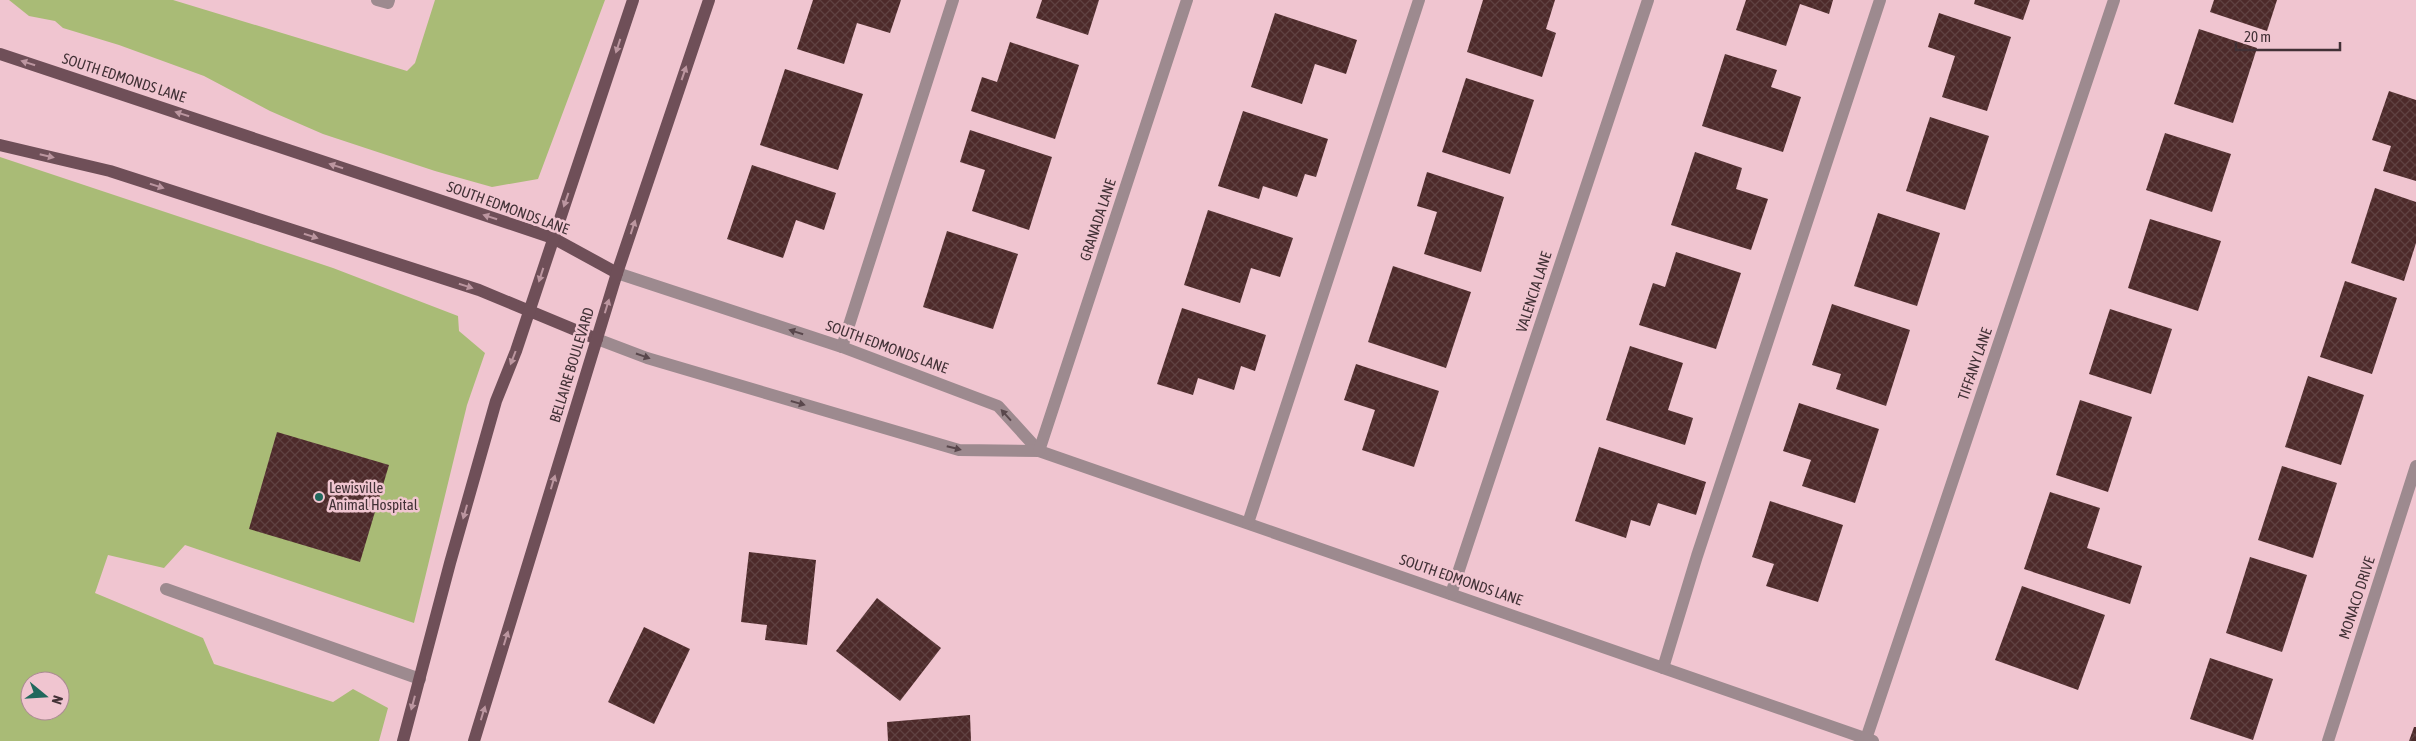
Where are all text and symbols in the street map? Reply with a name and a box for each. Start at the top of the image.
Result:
scale bar [2236,20,2340,52]
text: 20 m [2244,28,2271,45]
one-way arrow [613,39,621,54]
street label: SOUTH EDMONDS LANE [60,50,189,106]
one-way arrow [20,59,35,67]
one-way arrow [681,65,689,80]
one-way arrow [174,110,189,118]
one-way arrow [40,152,55,160]
one-way arrow [329,162,344,169]
street label: GRANADA LANE [1076,176,1119,263]
street label: SOUTH EDMONDS LANE [445,178,572,238]
one-way arrow [149,183,164,191]
one-way arrow [562,193,569,208]
one-way arrow [483,213,498,220]
one-way arrow [629,219,637,234]
one-way arrow [304,233,319,241]
street label: VALENCIA LANE [1512,249,1555,334]
one-way arrow [537,267,544,282]
one-way arrow [458,283,473,291]
one-way arrow [604,299,611,314]
street label: BELLAIRE BOULEVARD [546,305,597,424]
street label: SOUTH EDMONDS LANE [824,317,951,377]
street label: TIFFANY LANE [1954,325,1995,402]
one-way arrow [788,328,803,335]
one-way arrow [509,350,517,365]
one-way arrow [635,353,650,360]
one-way arrow [791,399,806,407]
one-way arrow [1001,408,1012,421]
one-way arrow [947,444,962,452]
one-way arrow [550,474,558,489]
place label: Lewisville Animal Hospital [329,479,418,513]
marker: Lewisville Animal Hospital [313,491,325,503]
one-way arrow [460,505,468,520]
street label: SOUTH EDMONDS LANE [1397,551,1525,609]
street label: MONACO DRIVE [2335,554,2378,641]
one-way arrow [502,630,510,645]
north arrow [20,671,70,721]
text: N [48,694,66,706]
one-way arrow [409,696,417,711]
one-way arrow [479,705,487,720]

